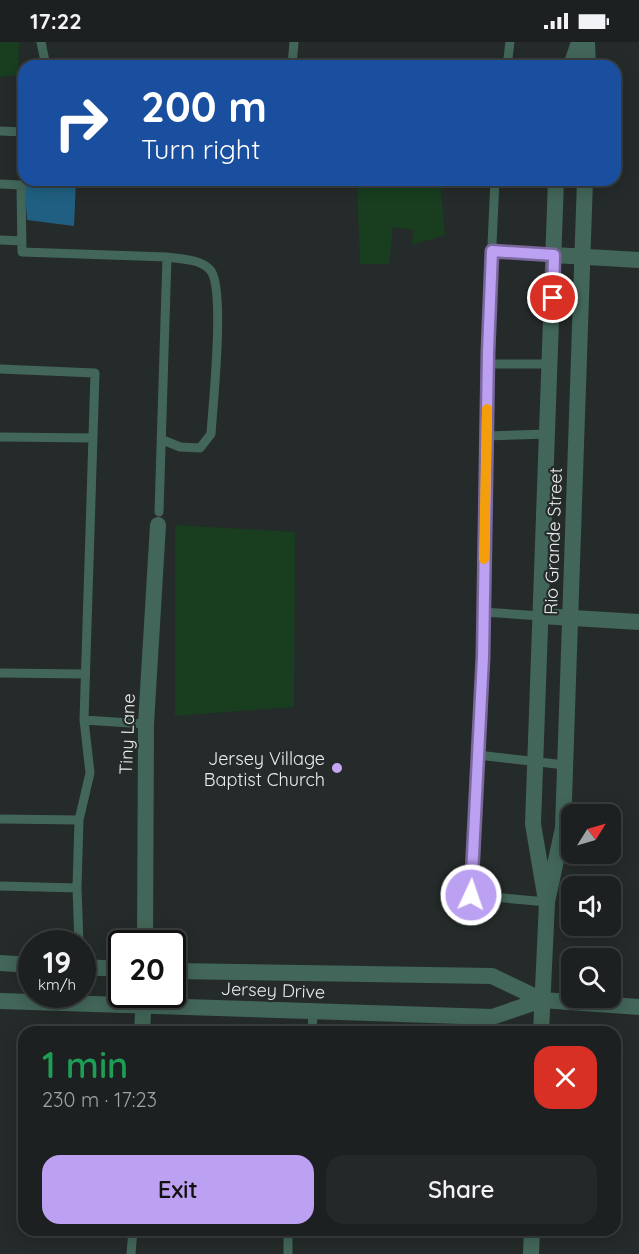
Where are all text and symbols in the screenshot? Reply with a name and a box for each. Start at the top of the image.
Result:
text: 17:22 [30,7,82,35]
text: 200 m [141,80,267,133]
icon: right [42,84,120,162]
text: Turn right [141,132,260,166]
pin [527,272,578,323]
icon: arrive [536,281,569,314]
street label: Rio Grande Street [539,467,567,615]
street label: Tiny Lane [114,693,140,775]
place label: Jersey Village Baptist Church [204,747,325,791]
marker: Jersey Village Baptist Church [330,761,344,775]
north arrow [561,804,621,864]
map controls [561,804,621,1008]
position arrow [439,863,503,927]
button: sound [561,876,621,936]
speed limit sign: 20 [108,930,186,1008]
text: 19 [43,943,71,981]
button: search [561,948,621,1008]
text: km/h [38,975,76,994]
street label: Jersey Drive [220,977,326,1003]
text: 1 min [42,1042,128,1087]
button: close [534,1046,597,1109]
text: 230 m · 17:23 [42,1087,157,1112]
button: Exit [42,1155,314,1224]
button: Share [326,1155,597,1224]

